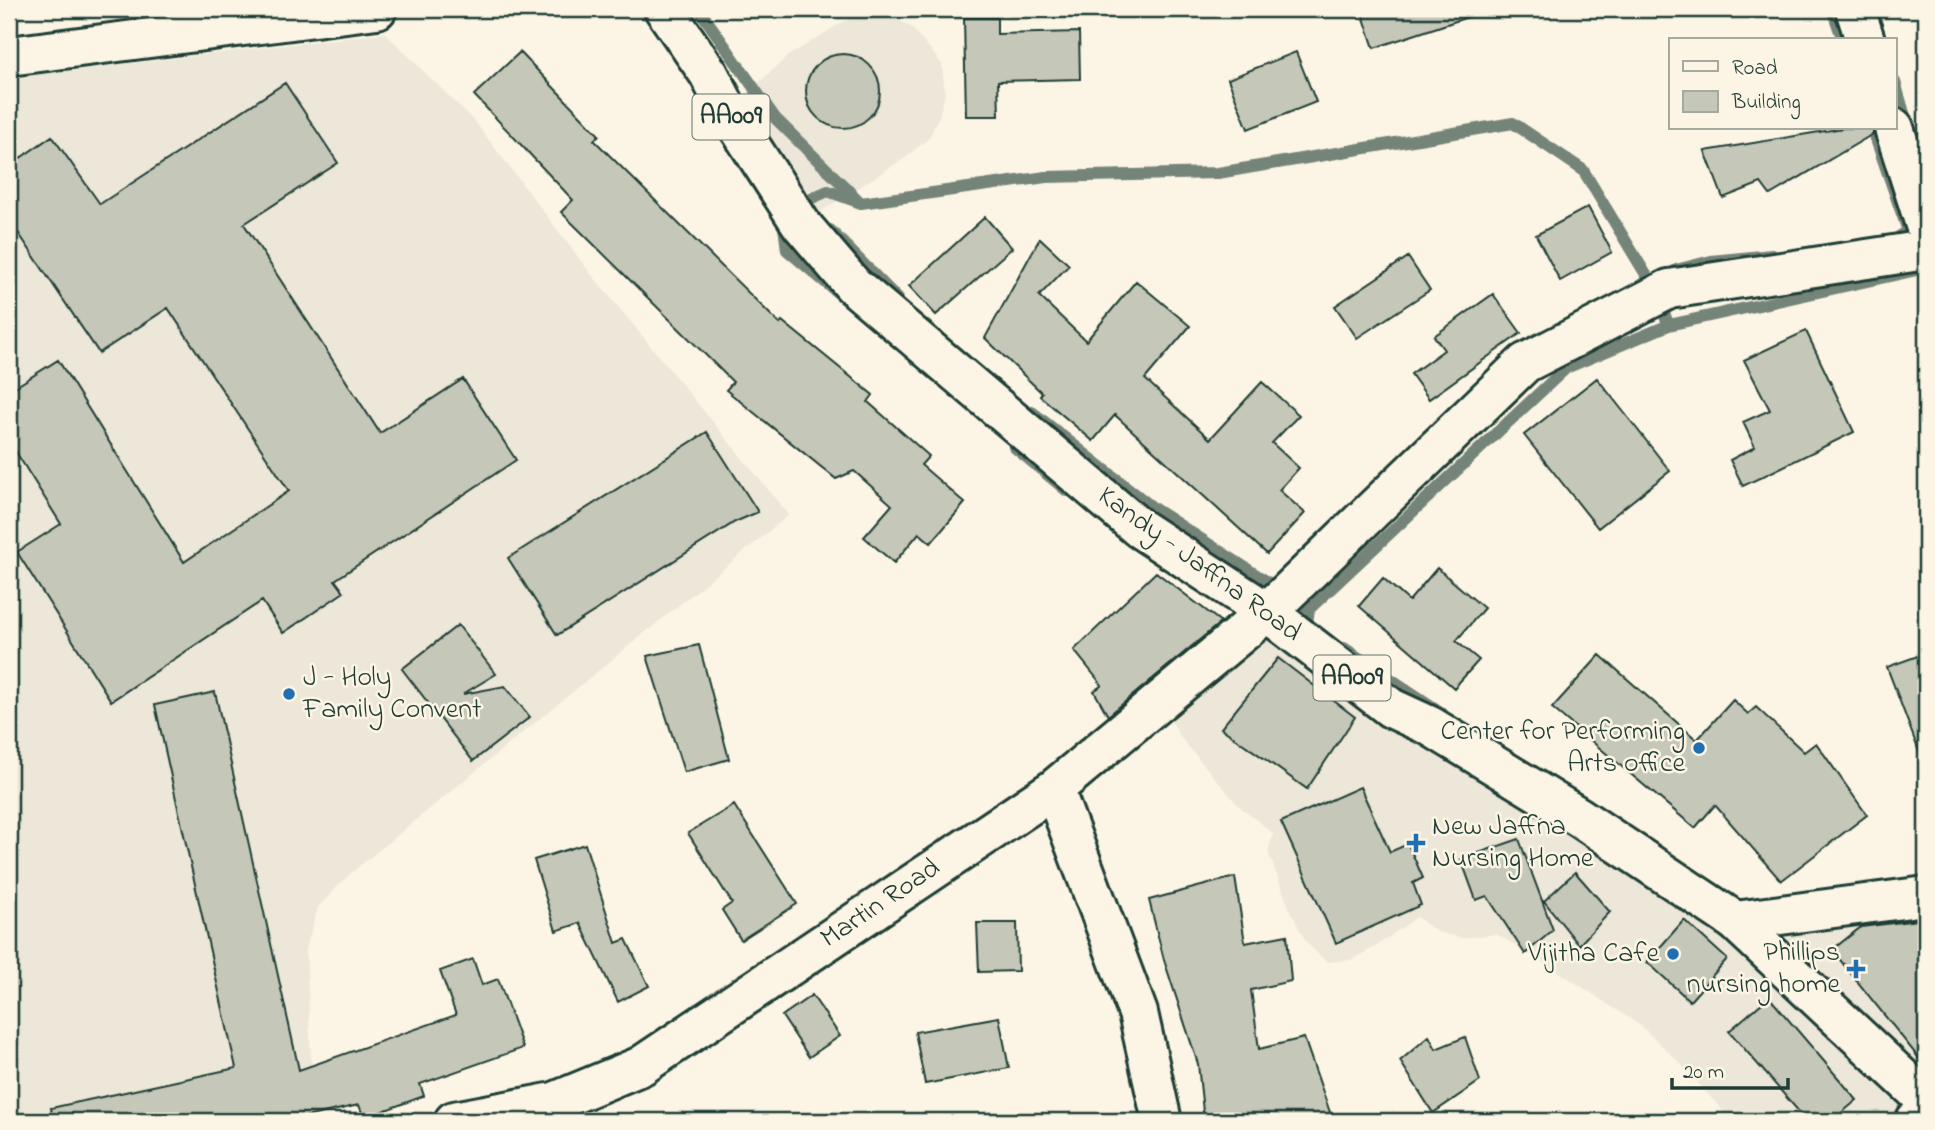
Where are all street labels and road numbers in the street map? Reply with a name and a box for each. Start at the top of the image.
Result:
road number: AA009 [692,94,770,140]
street label: Kandy - Jaffna Road [1089,477,1310,653]
road number: AA009 [1314,656,1390,700]
street label: Martin Road [813,849,949,959]

